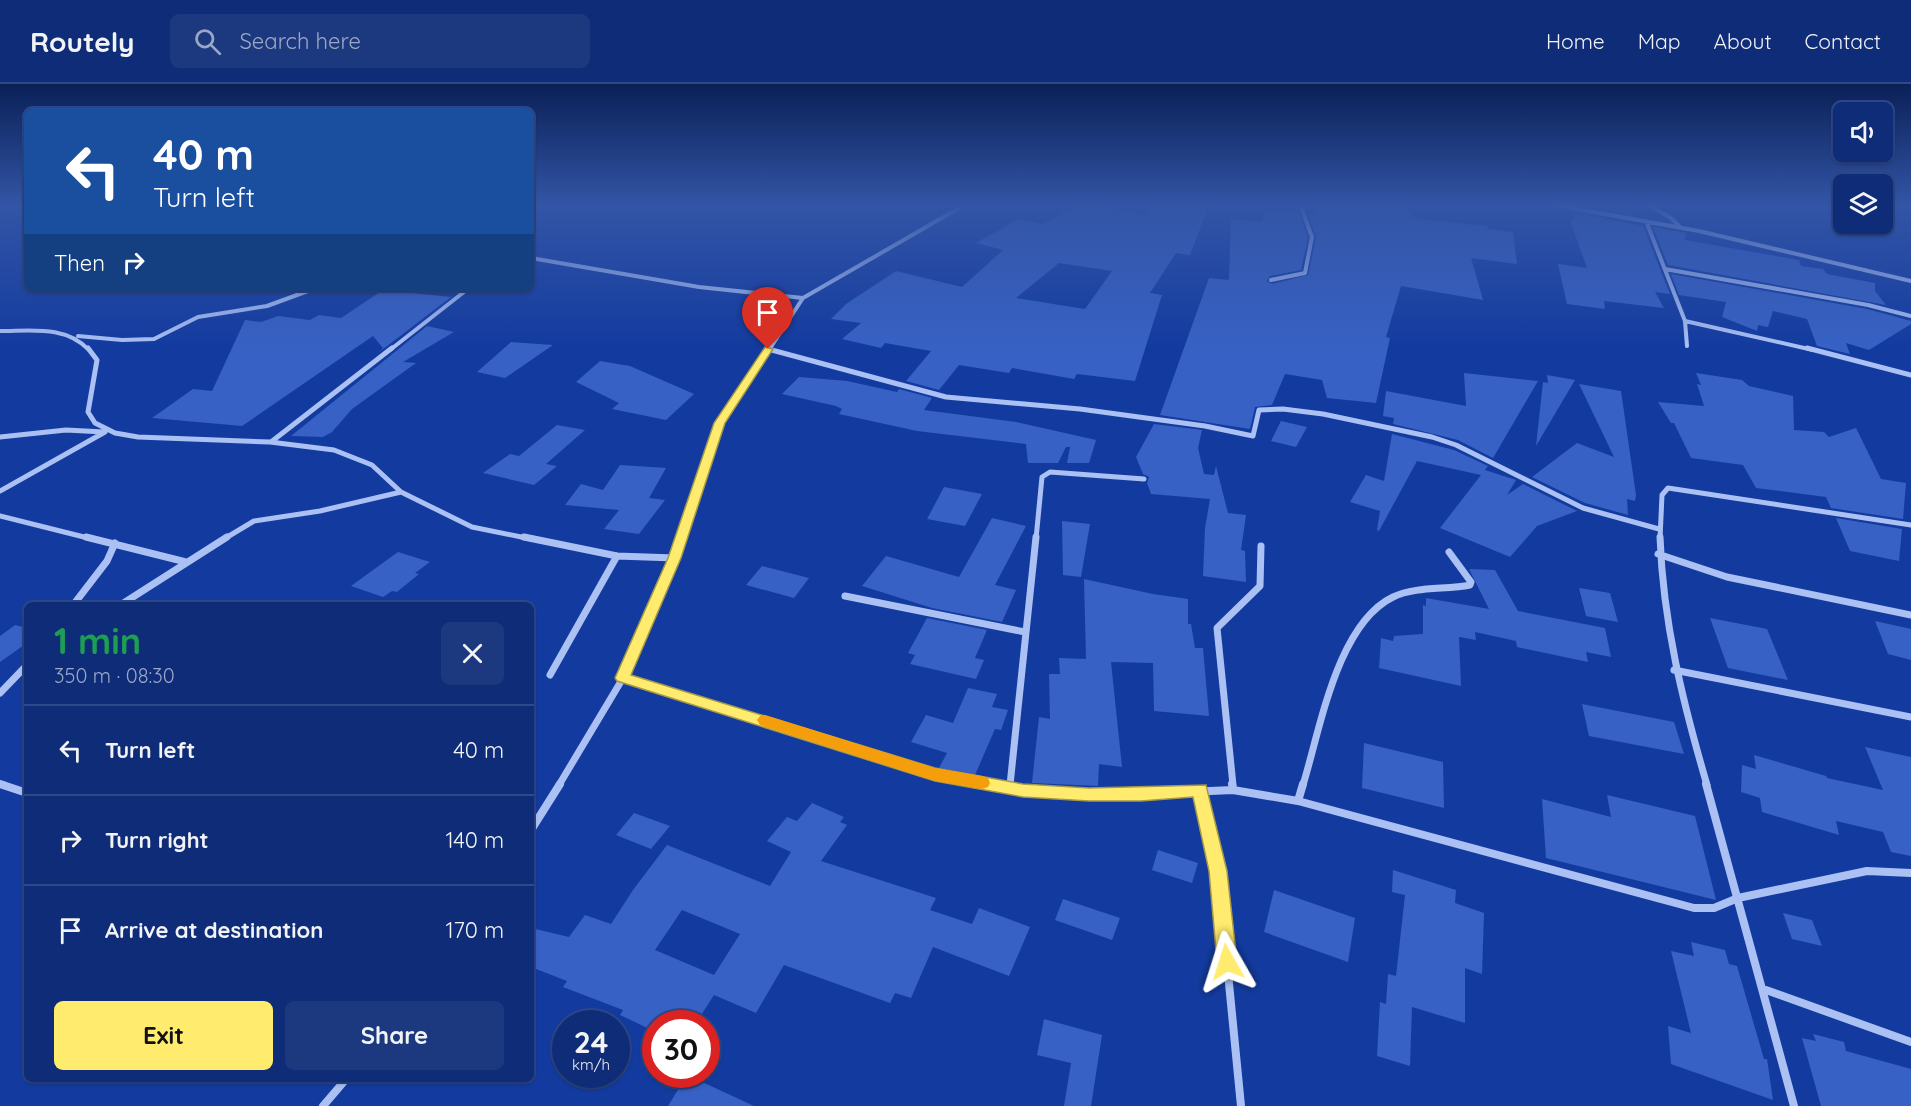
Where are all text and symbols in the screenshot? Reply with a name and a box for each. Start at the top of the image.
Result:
search box [170,14,590,68]
text: Routely [30,24,134,59]
icon: search [191,25,224,58]
text: Search here [239,27,361,55]
text: Home [1546,28,1605,54]
text: Map [1638,28,1681,54]
text: About [1714,28,1772,54]
text: Contact [1805,28,1881,54]
map controls [1833,102,1893,234]
button: sound [1833,102,1893,162]
text: 40 m [153,128,254,181]
icon: left [54,132,132,210]
button: layers [1833,174,1893,234]
text: Turn left [153,180,255,214]
icon: right [117,246,150,279]
text: Then [54,249,105,277]
pin [742,287,793,349]
icon: arrive [751,296,784,329]
text: 1 min [54,618,141,663]
button: close [441,622,504,685]
text: 350 m · 08:30 [54,663,175,688]
icon: left [54,734,87,767]
text: Turn left [105,736,195,764]
text: 40 m [453,736,504,764]
icon: right [54,824,87,857]
text: Turn right [105,826,209,854]
text: 140 m [445,826,504,854]
icon: arrive [54,914,87,947]
text: Arrive at destination [105,916,323,944]
text: 170 m [445,916,504,944]
position arrow [1195,930,1259,994]
button: Exit [54,1001,273,1070]
button: Share [285,1001,504,1070]
speed limit sign: 30 [642,1010,720,1088]
text: 24 [574,1023,608,1061]
text: km/h [572,1055,610,1074]

